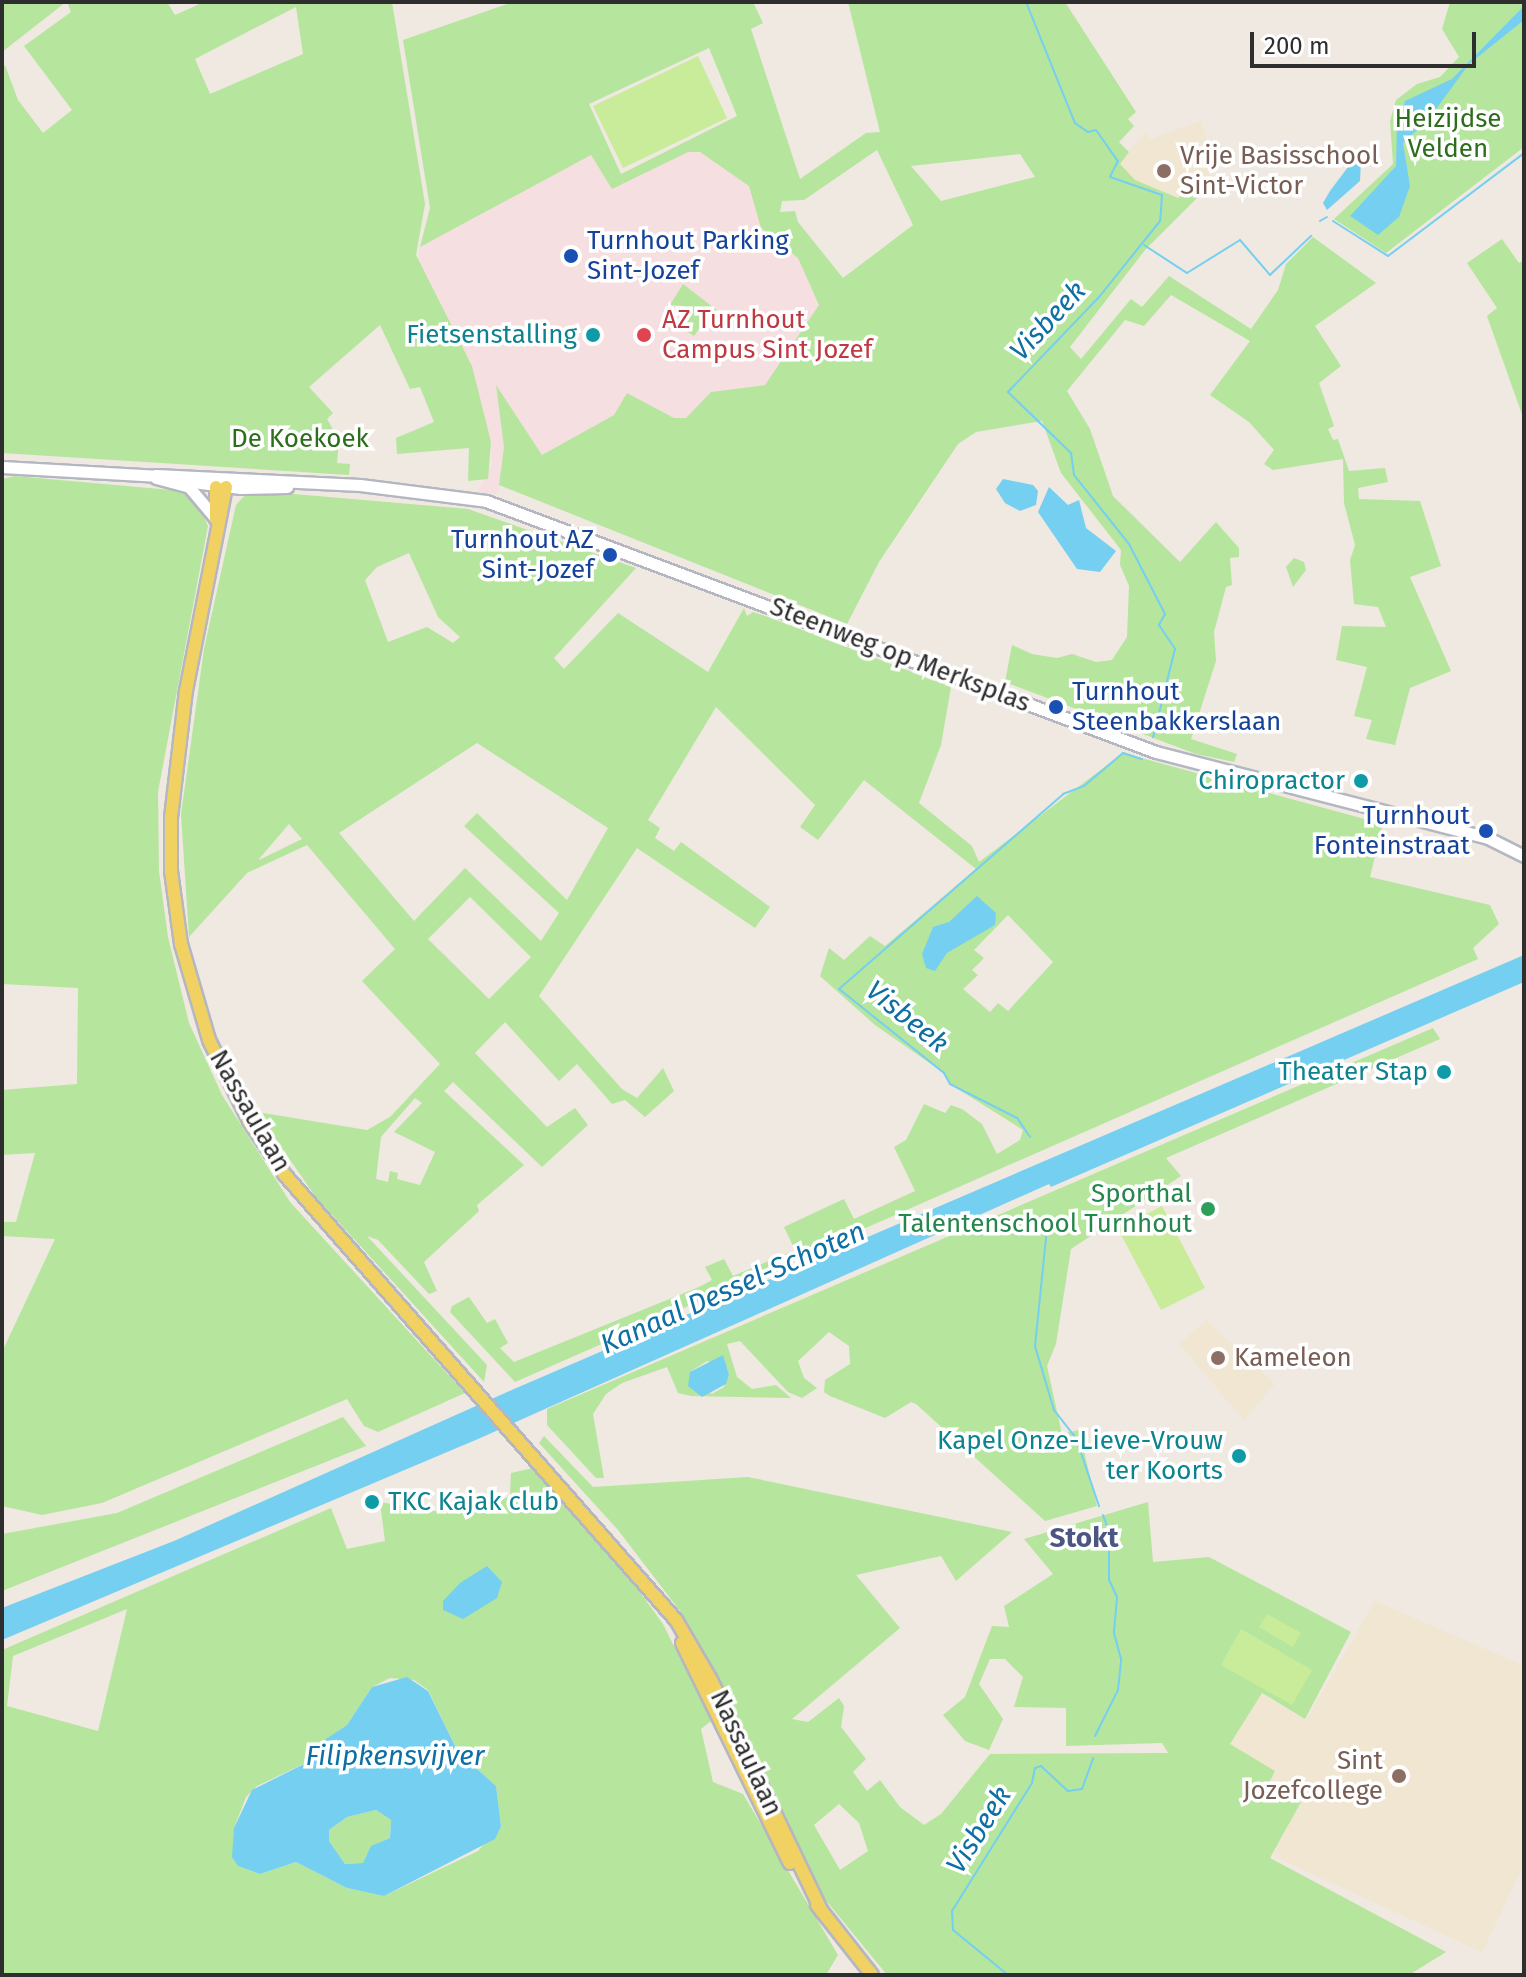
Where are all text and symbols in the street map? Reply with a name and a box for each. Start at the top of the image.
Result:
scale bar [1254,16,1480,66]
text: 200 m [1264,32,1330,60]
park label: Heizijdse Velden [1394,103,1502,164]
place label: Vrije Basisschool Sint-Victor [1180,140,1379,202]
marker: Vrije Basisschool Sint-Victor [1155,162,1173,180]
place label: Turnhout Parking Sint-Jozef [587,225,789,286]
marker: Turnhout Parking Sint-Jozef [562,247,580,265]
water label: Visbeek [1003,274,1093,368]
place label: AZ Turnhout Campus Sint Jozef [662,304,872,366]
place label: Fietsenstalling [406,319,577,351]
marker: AZ Turnhout Campus Sint Jozef [633,324,655,346]
marker: Fietsenstalling [584,326,602,344]
park label: De Koekoek [231,423,369,455]
place label: Turnhout AZ Sint-Jozef [451,524,594,586]
marker: Turnhout AZ Sint-Jozef [601,546,619,564]
street label: Steenweg op Merksplas [765,591,1035,719]
place label: Turnhout Steenbakkerslaan [1072,676,1281,738]
marker: Turnhout Steenbakkerslaan [1047,698,1065,716]
place label: Chiropractor [1198,765,1345,797]
marker: Chiropractor [1352,772,1370,790]
place label: Turnhout Fonteinstraat [1314,800,1470,862]
marker: Turnhout Fonteinstraat [1477,822,1495,840]
water label: Visbeek [859,974,955,1060]
street label: Nassaulaan [203,1044,297,1178]
place label: Theater Stap [1278,1056,1428,1088]
marker: Theater Stap [1435,1063,1453,1081]
place label: Sporthal Talentenschool Turnhout [898,1178,1192,1240]
marker: Sporthal Talentenschool Turnhout [1199,1200,1217,1218]
water label: Kanaal Dessel-Schoten [595,1214,871,1362]
place label: Kameleon [1234,1342,1352,1374]
marker: Kameleon [1209,1349,1227,1367]
place label: Kapel Onze-Lieve-Vrouw ter Koorts [937,1425,1223,1486]
marker: Kapel Onze-Lieve-Vrouw ter Koorts [1230,1447,1248,1465]
place label: TKC Kajak club [388,1486,559,1518]
marker: TKC Kajak club [363,1493,381,1511]
district label: Stokt [1050,1521,1118,1555]
street label: Nassaulaan [703,1685,789,1821]
water label: Filipkensvijver [306,1739,484,1773]
place label: Sint Jozefcollege [1243,1745,1383,1806]
marker: Sint Jozefcollege [1390,1767,1408,1785]
water label: Visbeek [939,1780,1019,1880]

